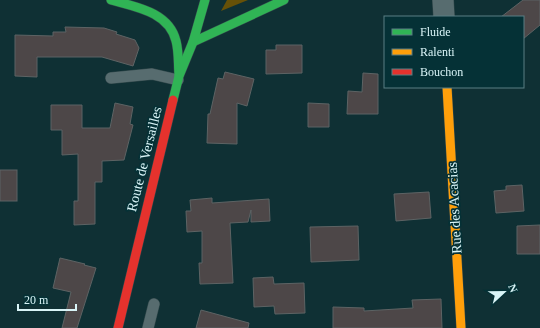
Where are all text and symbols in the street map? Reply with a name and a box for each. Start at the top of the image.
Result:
legend [384,16,524,88]
text: Fluide [420,25,451,39]
text: Ralenti [420,45,455,59]
text: Bouchon [420,65,463,79]
street label: Route de Versailles [124,105,165,213]
street label: Rue des Acacias [445,162,464,254]
north arrow [484,272,524,312]
text: N [506,282,520,294]
scale bar [18,286,76,312]
text: 20 m [24,293,49,307]

